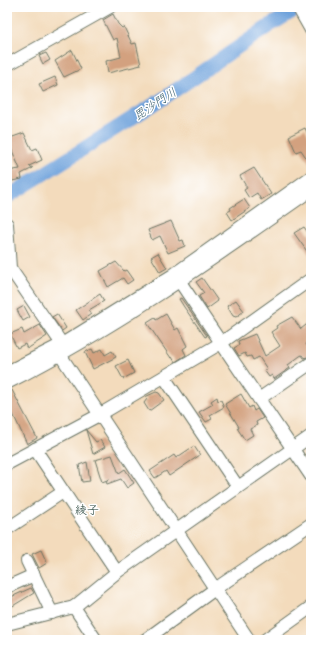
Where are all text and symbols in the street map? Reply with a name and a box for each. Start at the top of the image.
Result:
water label: 毘沙門川 [131,84,179,123]
district label: 綾子 [75,502,99,517]

